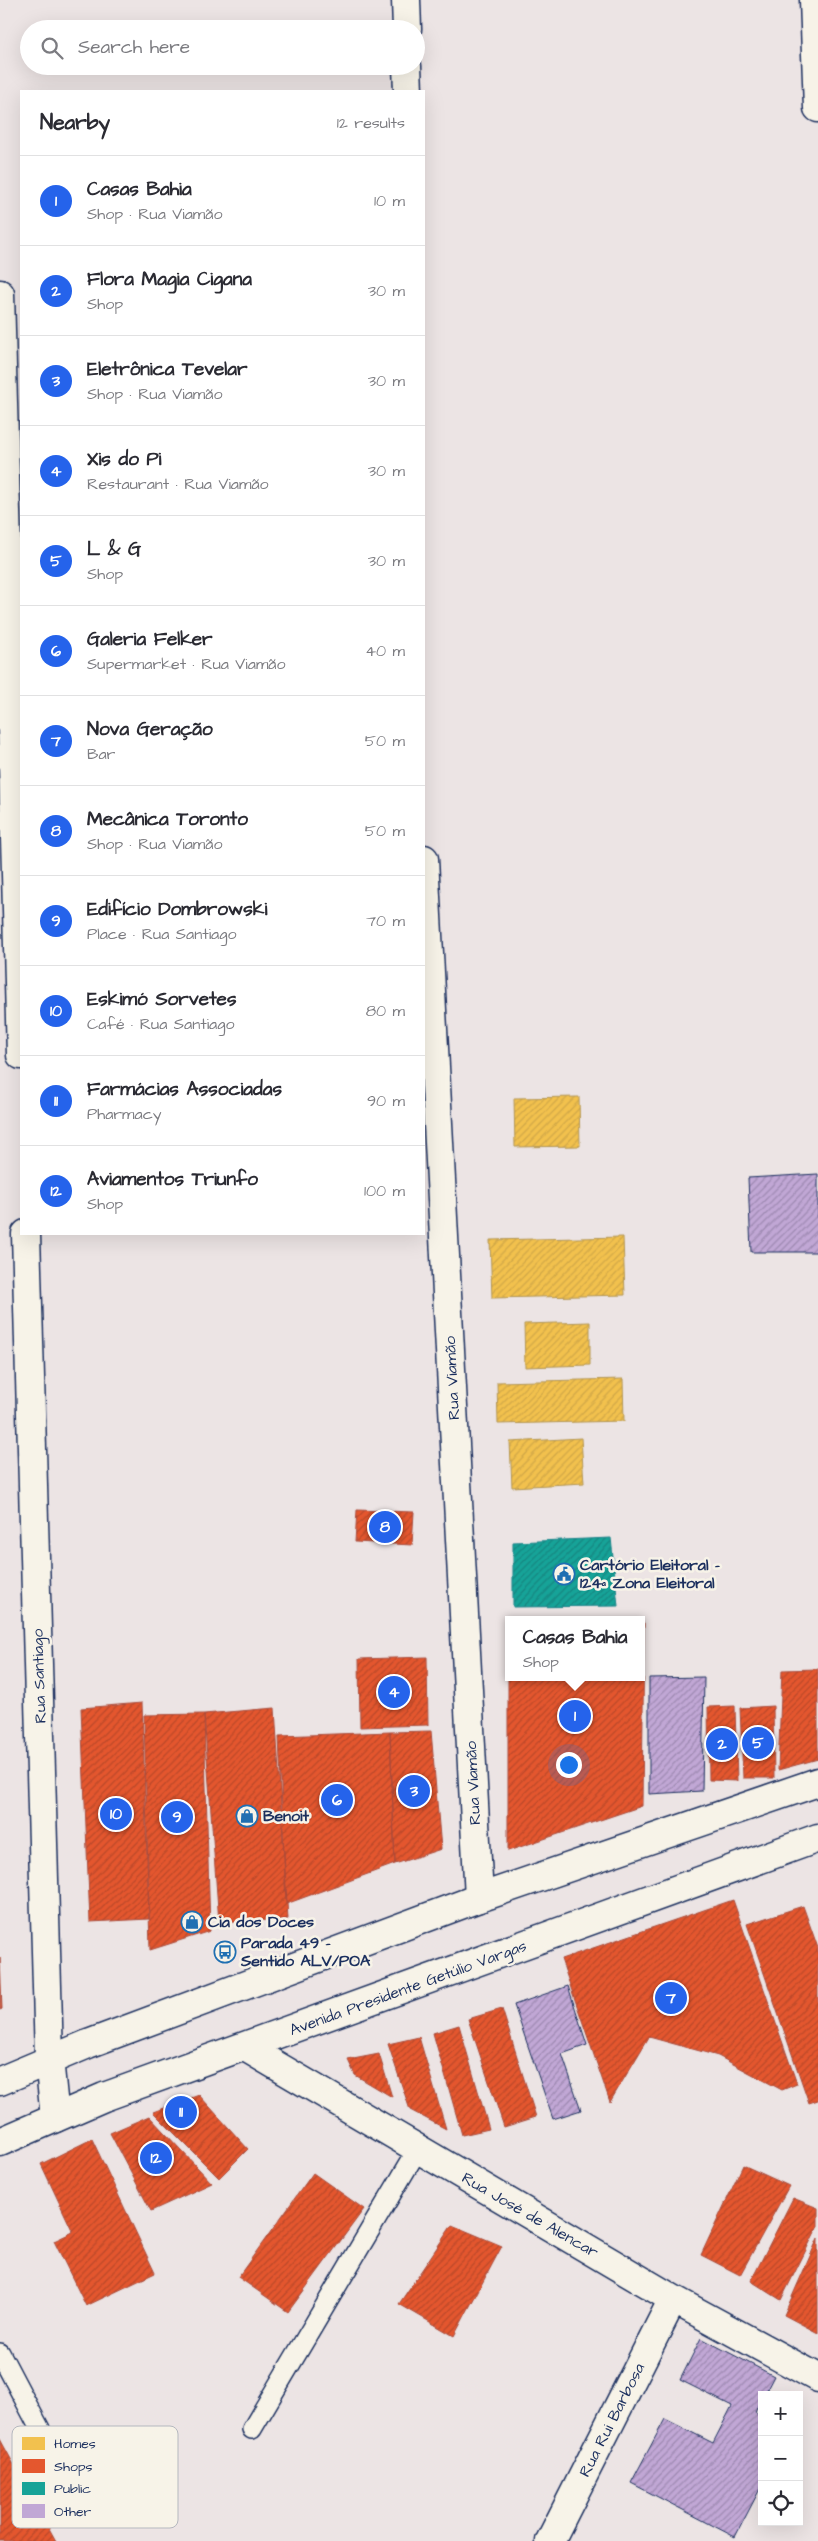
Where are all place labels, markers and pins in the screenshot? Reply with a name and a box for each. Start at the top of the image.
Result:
pin: 8 [369,1508,401,1546]
place label: Cartório Eleitoral - 124ª Zona Eleitoral [580,1554,720,1594]
public building icon: Cartório Eleitoral - 124ª Zona Eleitoral [552,1562,576,1586]
pin: 4 [378,1673,410,1711]
pin: 1 [559,1697,591,1735]
pin: 5 [742,1724,774,1762]
pin: 2 [706,1725,738,1763]
pin: 3 [398,1772,430,1810]
pin: 6 [321,1781,353,1819]
pin: 10 [100,1795,132,1833]
pin: 9 [161,1798,193,1836]
shop icon: Benoit [235,1804,259,1828]
place label: Benoit [263,1805,309,1827]
shop icon: Cia dos Doces [180,1910,204,1934]
place label: Cia dos Doces [208,1911,314,1933]
place label: Parada 49 - Sentido ALV/POA [240,1932,371,1972]
bus stop icon: Parada 49 - Sentido ALV/POA [213,1940,237,1964]
pin: 7 [655,1979,687,2017]
pin: 11 [165,2093,197,2131]
pin: 12 [140,2139,172,2177]

